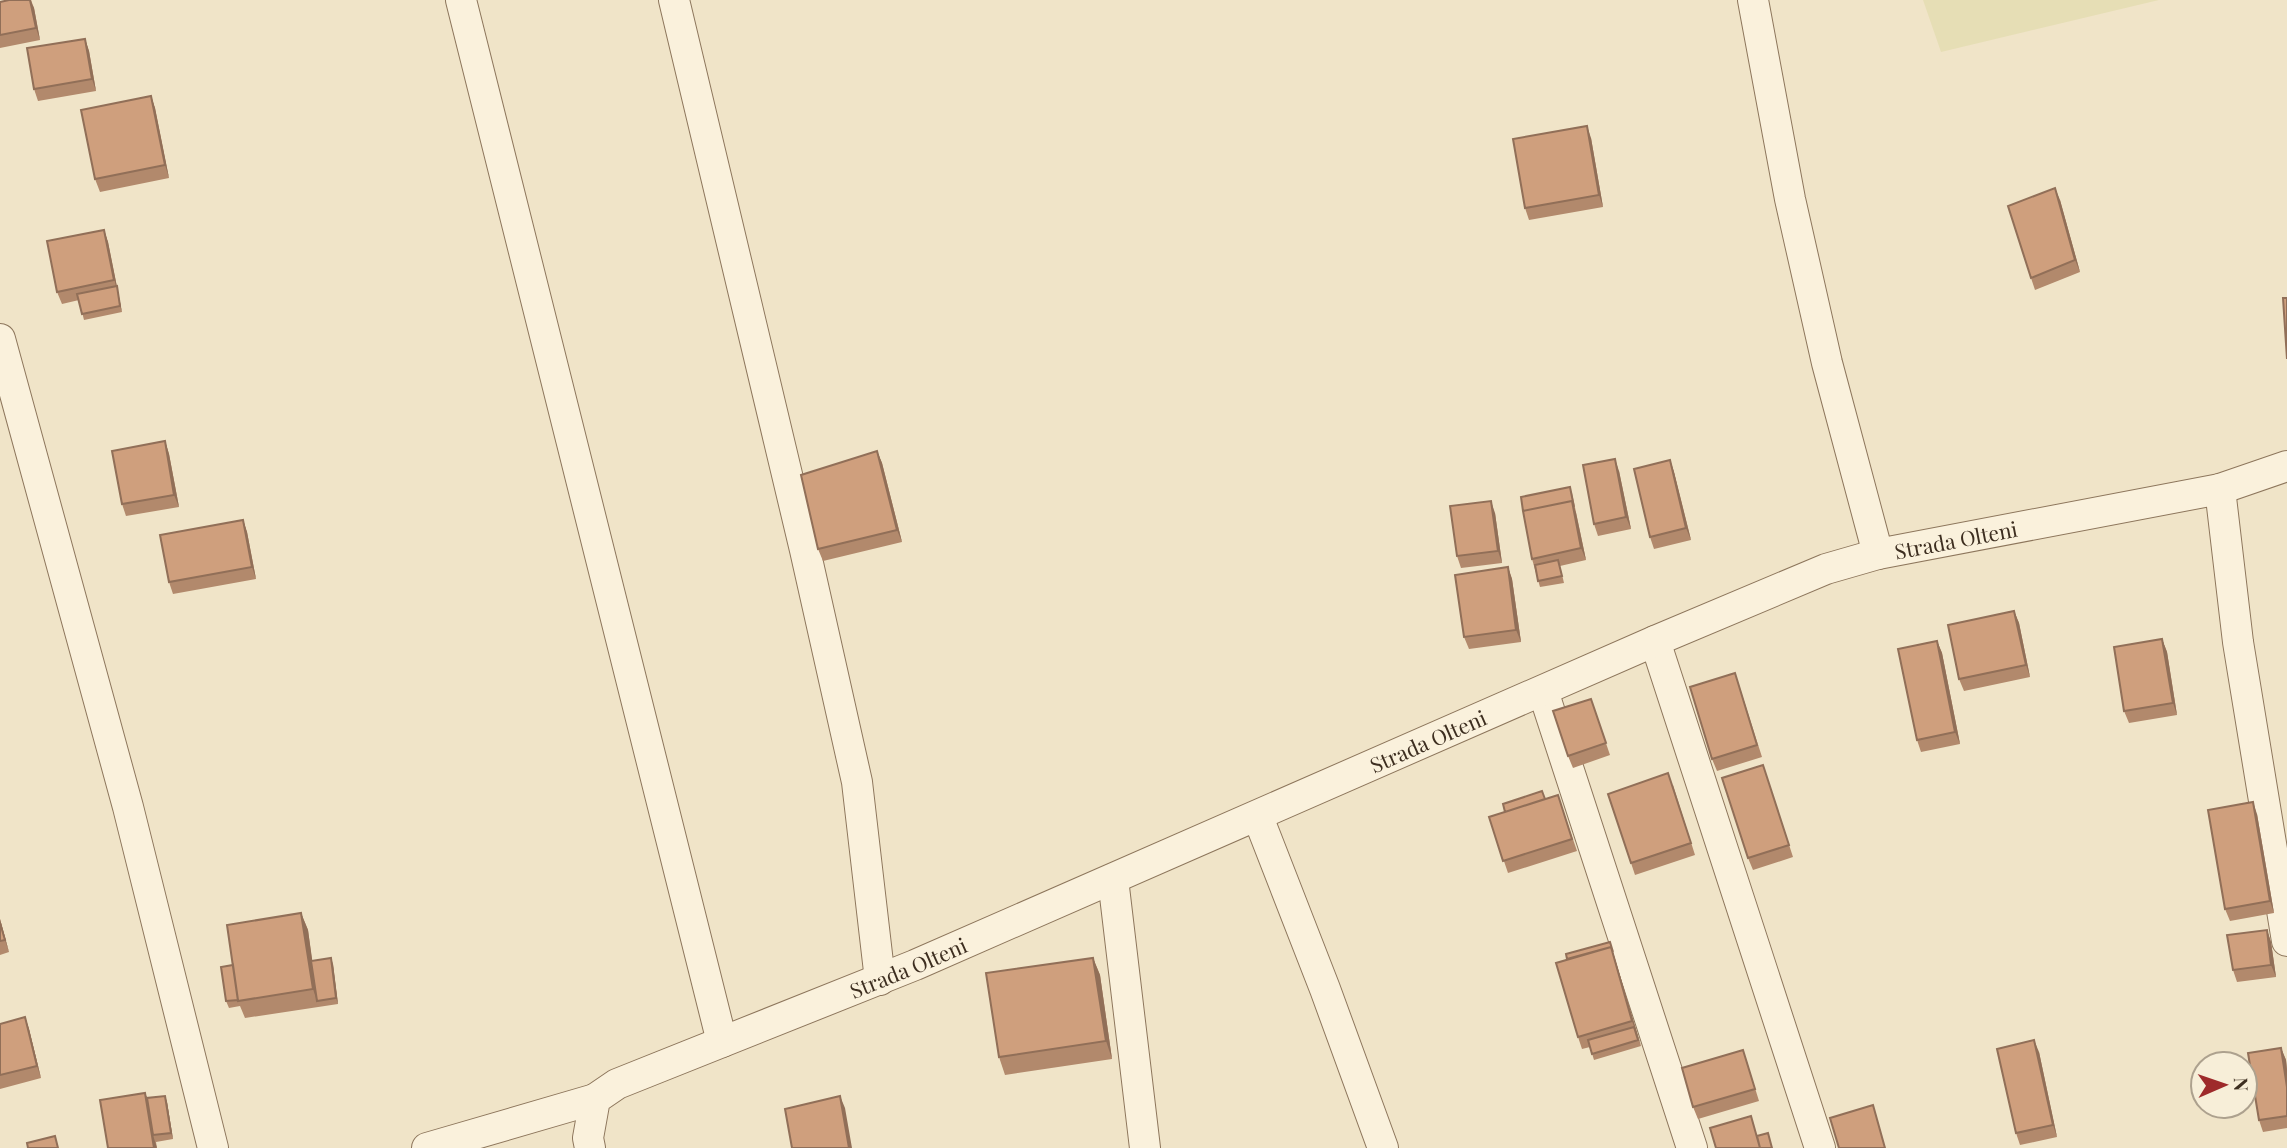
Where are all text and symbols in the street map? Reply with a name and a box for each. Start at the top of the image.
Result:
street label: Strada Olteni [1892,514,2020,565]
street label: Strada Olteni [1365,703,1490,778]
street label: Strada Olteni [845,930,971,1004]
north arrow [2189,1050,2259,1120]
text: N [2229,1077,2255,1092]

